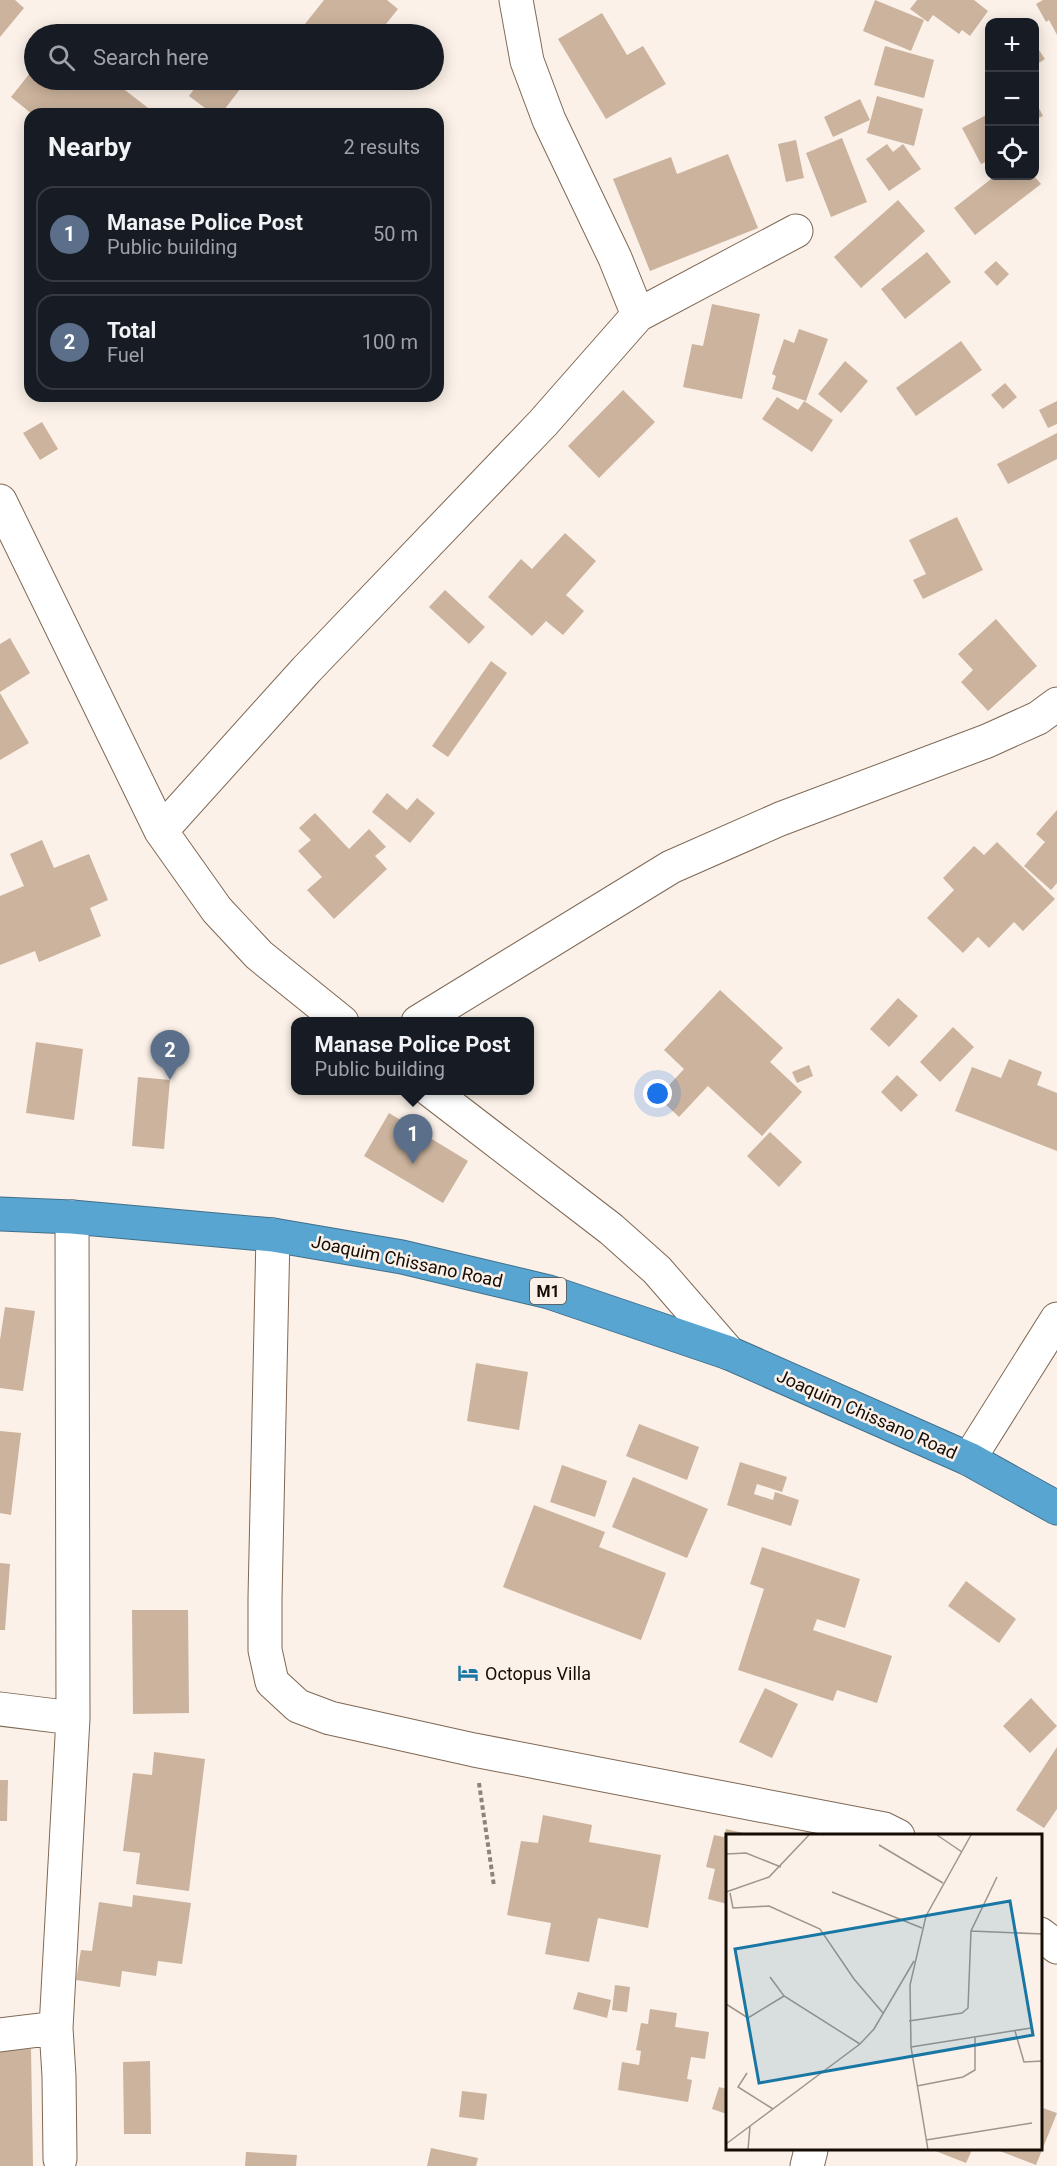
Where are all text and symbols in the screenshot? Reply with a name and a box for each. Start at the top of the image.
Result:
map controls [985,18,1039,180]
button: + [985,18,1039,72]
search box [24,24,444,90]
icon: search [45,41,78,74]
text: Search here [93,45,209,70]
button: − [985,72,1039,126]
button: locate [985,126,1039,180]
text: Nearby [48,132,131,162]
text: 2 results [344,135,420,159]
text: Manase Police Post [107,210,303,235]
text: 1 [64,222,75,246]
text: 50 m [373,222,418,246]
text: Public building [107,235,237,259]
text: Total [107,318,156,343]
text: 2 [64,330,75,354]
text: 100 m [362,330,418,354]
text: Fuel [107,343,144,367]
popup [291,1017,534,1095]
pin: 2 [150,1030,190,1080]
text: Manase Police Post [315,1032,510,1057]
text: Public building [315,1057,445,1081]
your location [643,1079,672,1108]
pin: 1 [394,1114,432,1164]
street label: Joaquim Chissano Road [309,1230,505,1292]
road number: M1 [530,1278,566,1304]
street label: Joaquim Chissano Road [774,1365,960,1463]
hotel icon: Octopus Villa [456,1661,480,1685]
place label: Octopus Villa [485,1663,591,1684]
inset map [726,1834,1042,2151]

